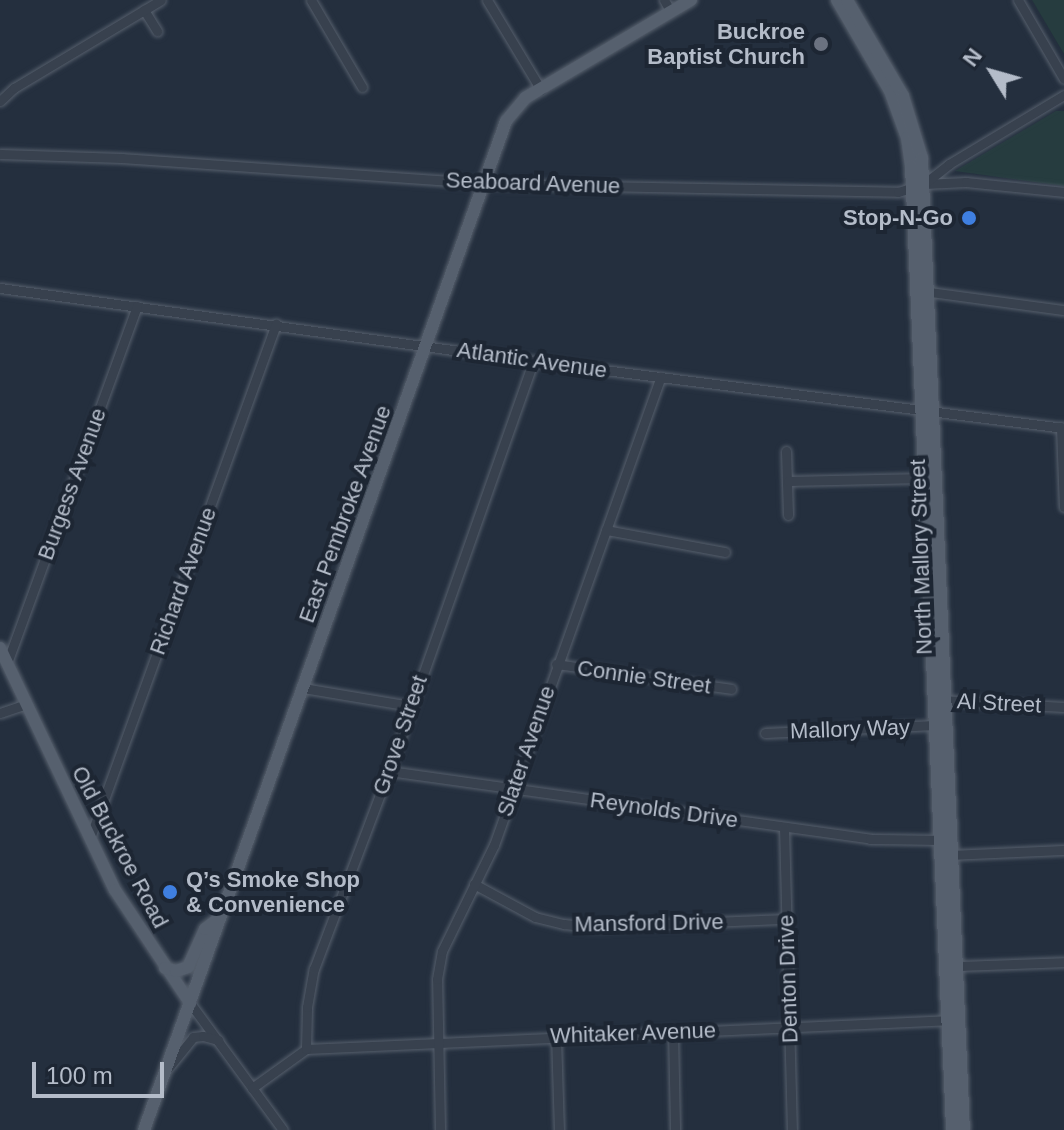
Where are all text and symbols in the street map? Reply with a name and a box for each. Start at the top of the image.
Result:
place label: Buckroe Baptist Church [647,18,805,70]
north arrow [952,32,1032,112]
marker: Buckroe Baptist Church [812,35,830,53]
text: N [958,43,987,71]
street label: Seaboard Avenue [445,167,621,199]
place label: Stop-N-Go [843,205,953,231]
marker: Stop-N-Go [960,209,978,227]
street label: Atlantic Avenue [455,336,609,384]
street label: East Pembroke Avenue [293,401,397,627]
street label: Burgess Avenue [32,404,112,564]
street label: North Mallory Street [904,459,938,655]
street label: Richard Avenue [144,503,222,659]
street label: Connie Street [576,655,712,699]
street label: Grove Street [367,672,433,798]
street label: Slater Avenue [491,682,561,820]
street label: Al Street [956,688,1042,718]
street label: Mallory Way [789,714,911,744]
street label: Old Buckroe Road [66,761,174,933]
street label: Reynolds Drive [588,787,740,833]
place label: Q’s Smoke Shop & Convenience [186,866,360,918]
marker: Q’s Smoke Shop & Convenience [161,883,179,901]
street label: Mansford Drive [574,909,724,937]
street label: Denton Drive [773,914,803,1044]
street label: Whitaker Avenue [549,1017,717,1049]
scale bar [36,1046,168,1096]
text: 100 m [46,1062,113,1089]

